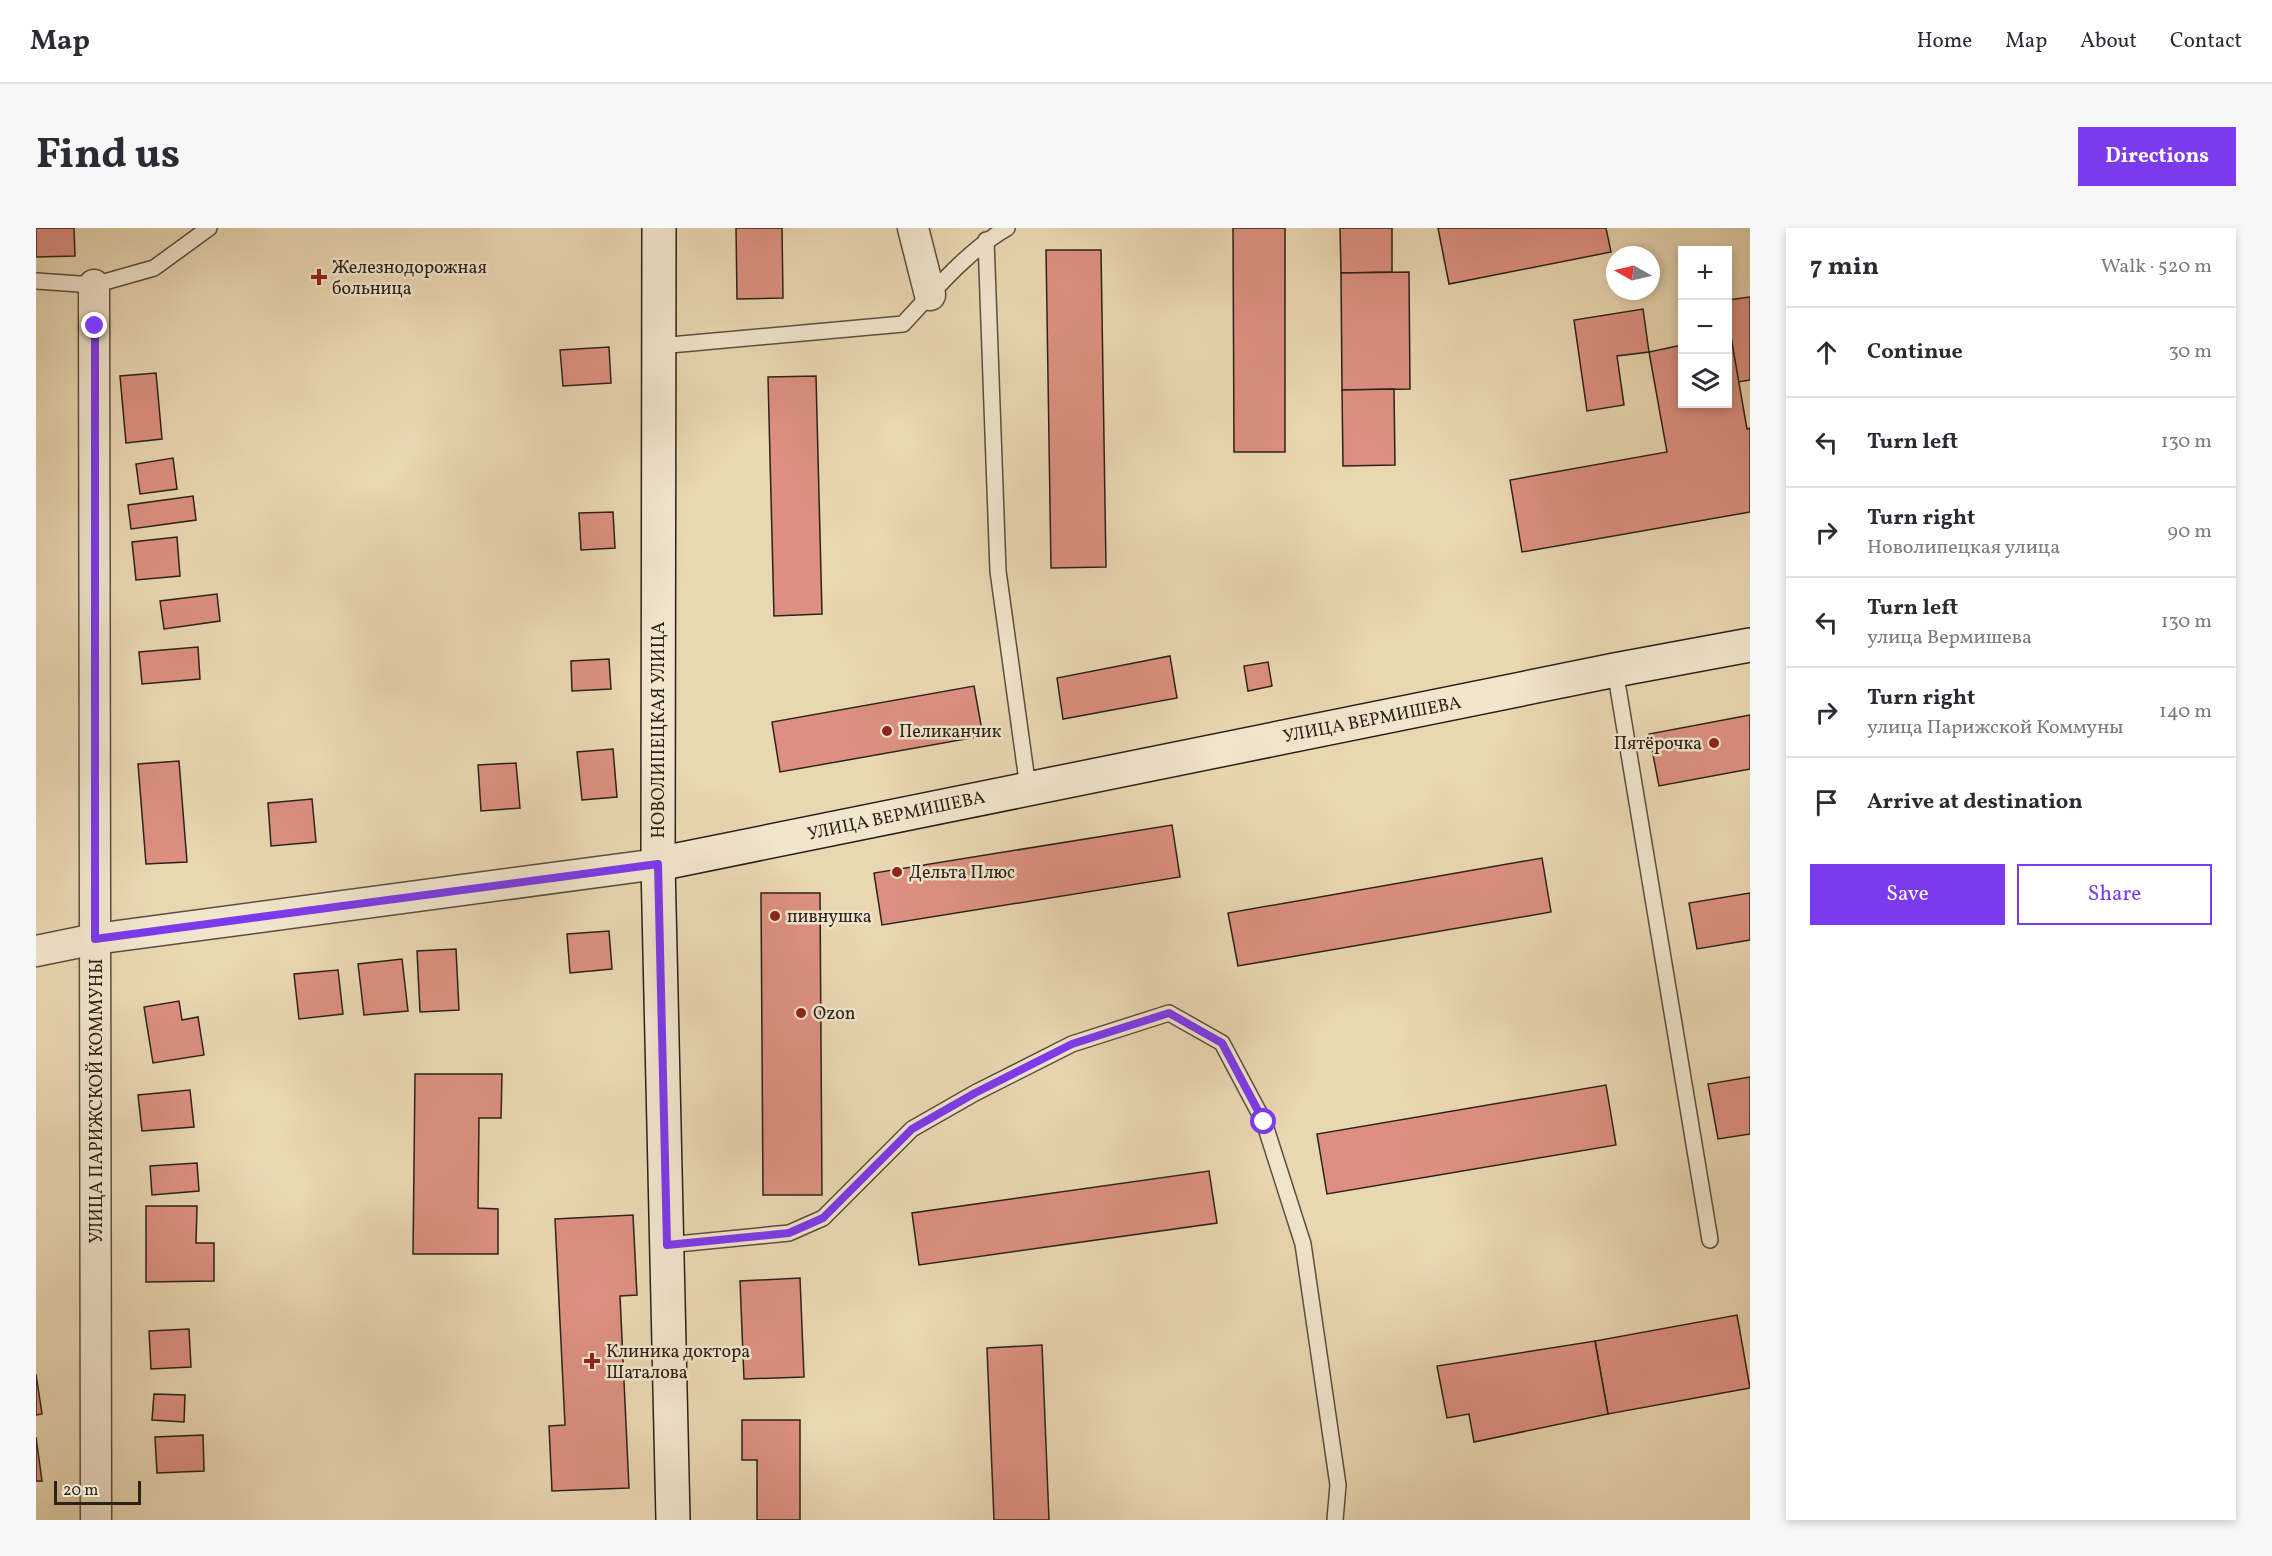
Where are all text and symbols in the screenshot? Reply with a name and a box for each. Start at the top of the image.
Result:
text: Map [30,22,90,61]
text: Home [1917,27,1972,56]
text: Map [2005,27,2047,56]
text: About [2080,27,2137,56]
text: Contact [2170,27,2242,56]
text: Find us [36,127,180,186]
button: Directions [2078,127,2236,186]
north arrow [1606,246,1660,300]
map controls [1678,246,1732,408]
button: + [1678,246,1732,300]
text: 7 min [1810,249,1879,285]
text: Walk · 520 m [2101,253,2212,281]
place label: Железнодорожная больница [332,256,487,302]
marker: Железнодорожная больница [310,268,328,286]
button: − [1678,300,1732,354]
route end [81,312,107,338]
icon: ahead [1810,336,1843,369]
text: Continue [1867,337,1963,368]
text: 30 m [2168,338,2212,366]
button: layers [1678,354,1732,408]
icon: left [1810,426,1843,459]
text: Turn left [1867,427,1958,458]
text: 130 m [2161,428,2212,456]
text: Turn right [1867,503,1975,534]
icon: right [1810,516,1843,549]
text: 90 m [2168,518,2212,546]
text: Новолипецкая улица [1867,534,2060,562]
text: Turn left [1867,593,1958,624]
icon: left [1810,606,1843,639]
text: 130 m [2161,608,2212,636]
street label: НОВОЛИПЕЦКАЯ УЛИЦА [647,621,672,839]
text: улица Вермишева [1867,624,2032,652]
text: Turn right [1867,683,1975,714]
street label: УЛИЦА ВЕРМИШЕВА [1281,691,1464,750]
icon: right [1810,696,1843,729]
text: 140 m [2159,698,2212,726]
text: улица Парижской Коммуны [1867,714,2123,742]
place label: Пеликанчик [899,720,1002,745]
marker: Пеликанчик [880,724,894,738]
place label: Пятёрочка [1614,732,1702,757]
marker: Пятёрочка [1707,736,1721,750]
street label: УЛИЦА ВЕРМИШЕВА [805,785,988,848]
icon: arrive [1810,786,1843,819]
text: Arrive at destination [1867,787,2083,818]
place label: Дельта Плюс [909,861,1015,886]
button: Save [1810,864,2005,925]
button: Share [2017,864,2212,925]
marker: Дельта Плюс [890,865,904,879]
place label: пивнушка [787,905,872,930]
marker: пивнушка [768,909,782,923]
street label: УЛИЦА ПАРИЖСКОЙ КОММУНЫ [85,958,110,1244]
place label: Ozon [813,1002,856,1027]
marker: Ozon [794,1006,808,1020]
route start [1250,1108,1276,1134]
place label: Клиника доктора Шаталова [606,1340,750,1386]
marker: Клиника доктора Шаталова [583,1352,601,1370]
scale bar [54,1478,141,1506]
text: 20 m [63,1480,98,1502]

